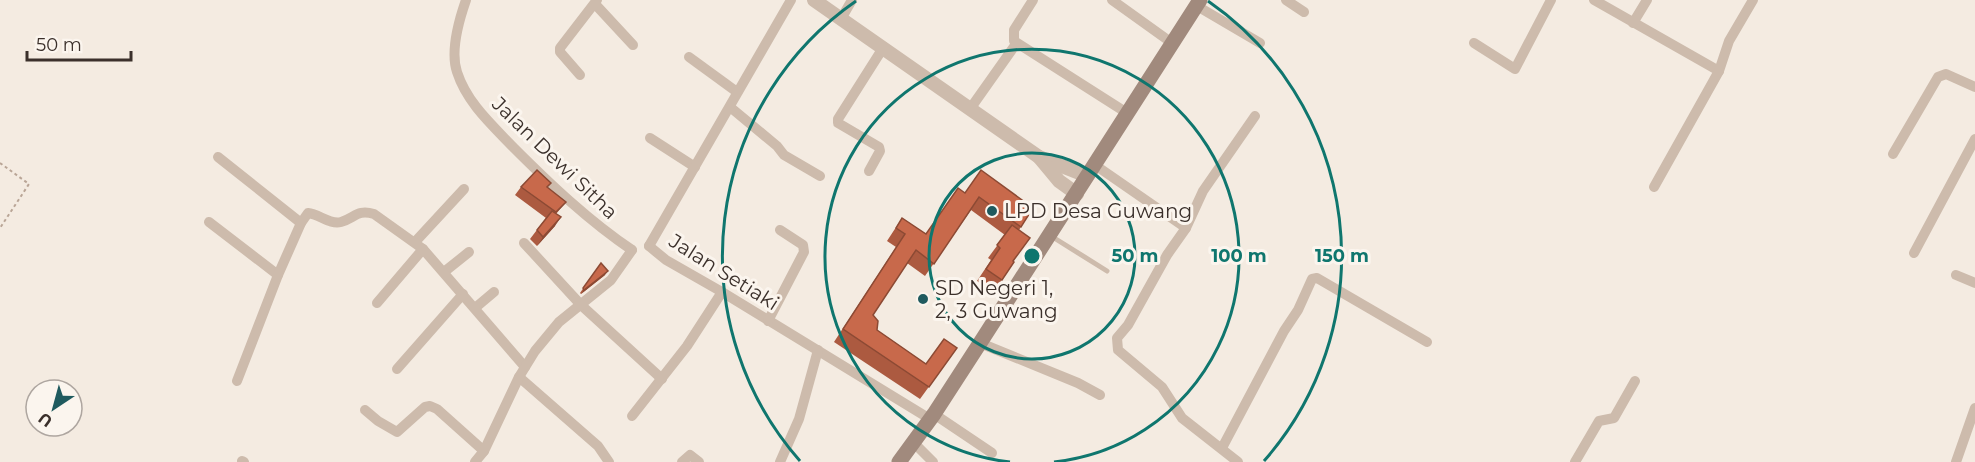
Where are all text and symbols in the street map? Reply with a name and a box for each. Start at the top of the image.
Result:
scale bar [27,24,130,62]
text: 50 m [36,34,82,56]
street label: Jalan Dewi Sitha [486,91,623,224]
place label: LPD Desa Guwang [1004,199,1192,223]
marker: LPD Desa Guwang [985,204,999,218]
street label: Jalan Setiaki [664,228,783,315]
text: 50 m [1112,245,1158,267]
text: 100 m [1211,245,1267,267]
text: 150 m [1315,245,1369,267]
centre of rings [1022,246,1042,266]
place label: SD Negeri 1, 2, 3 Guwang [935,276,1058,323]
marker: SD Negeri 1, 2, 3 Guwang [916,292,930,306]
north arrow [24,378,84,438]
text: U [35,408,56,431]

